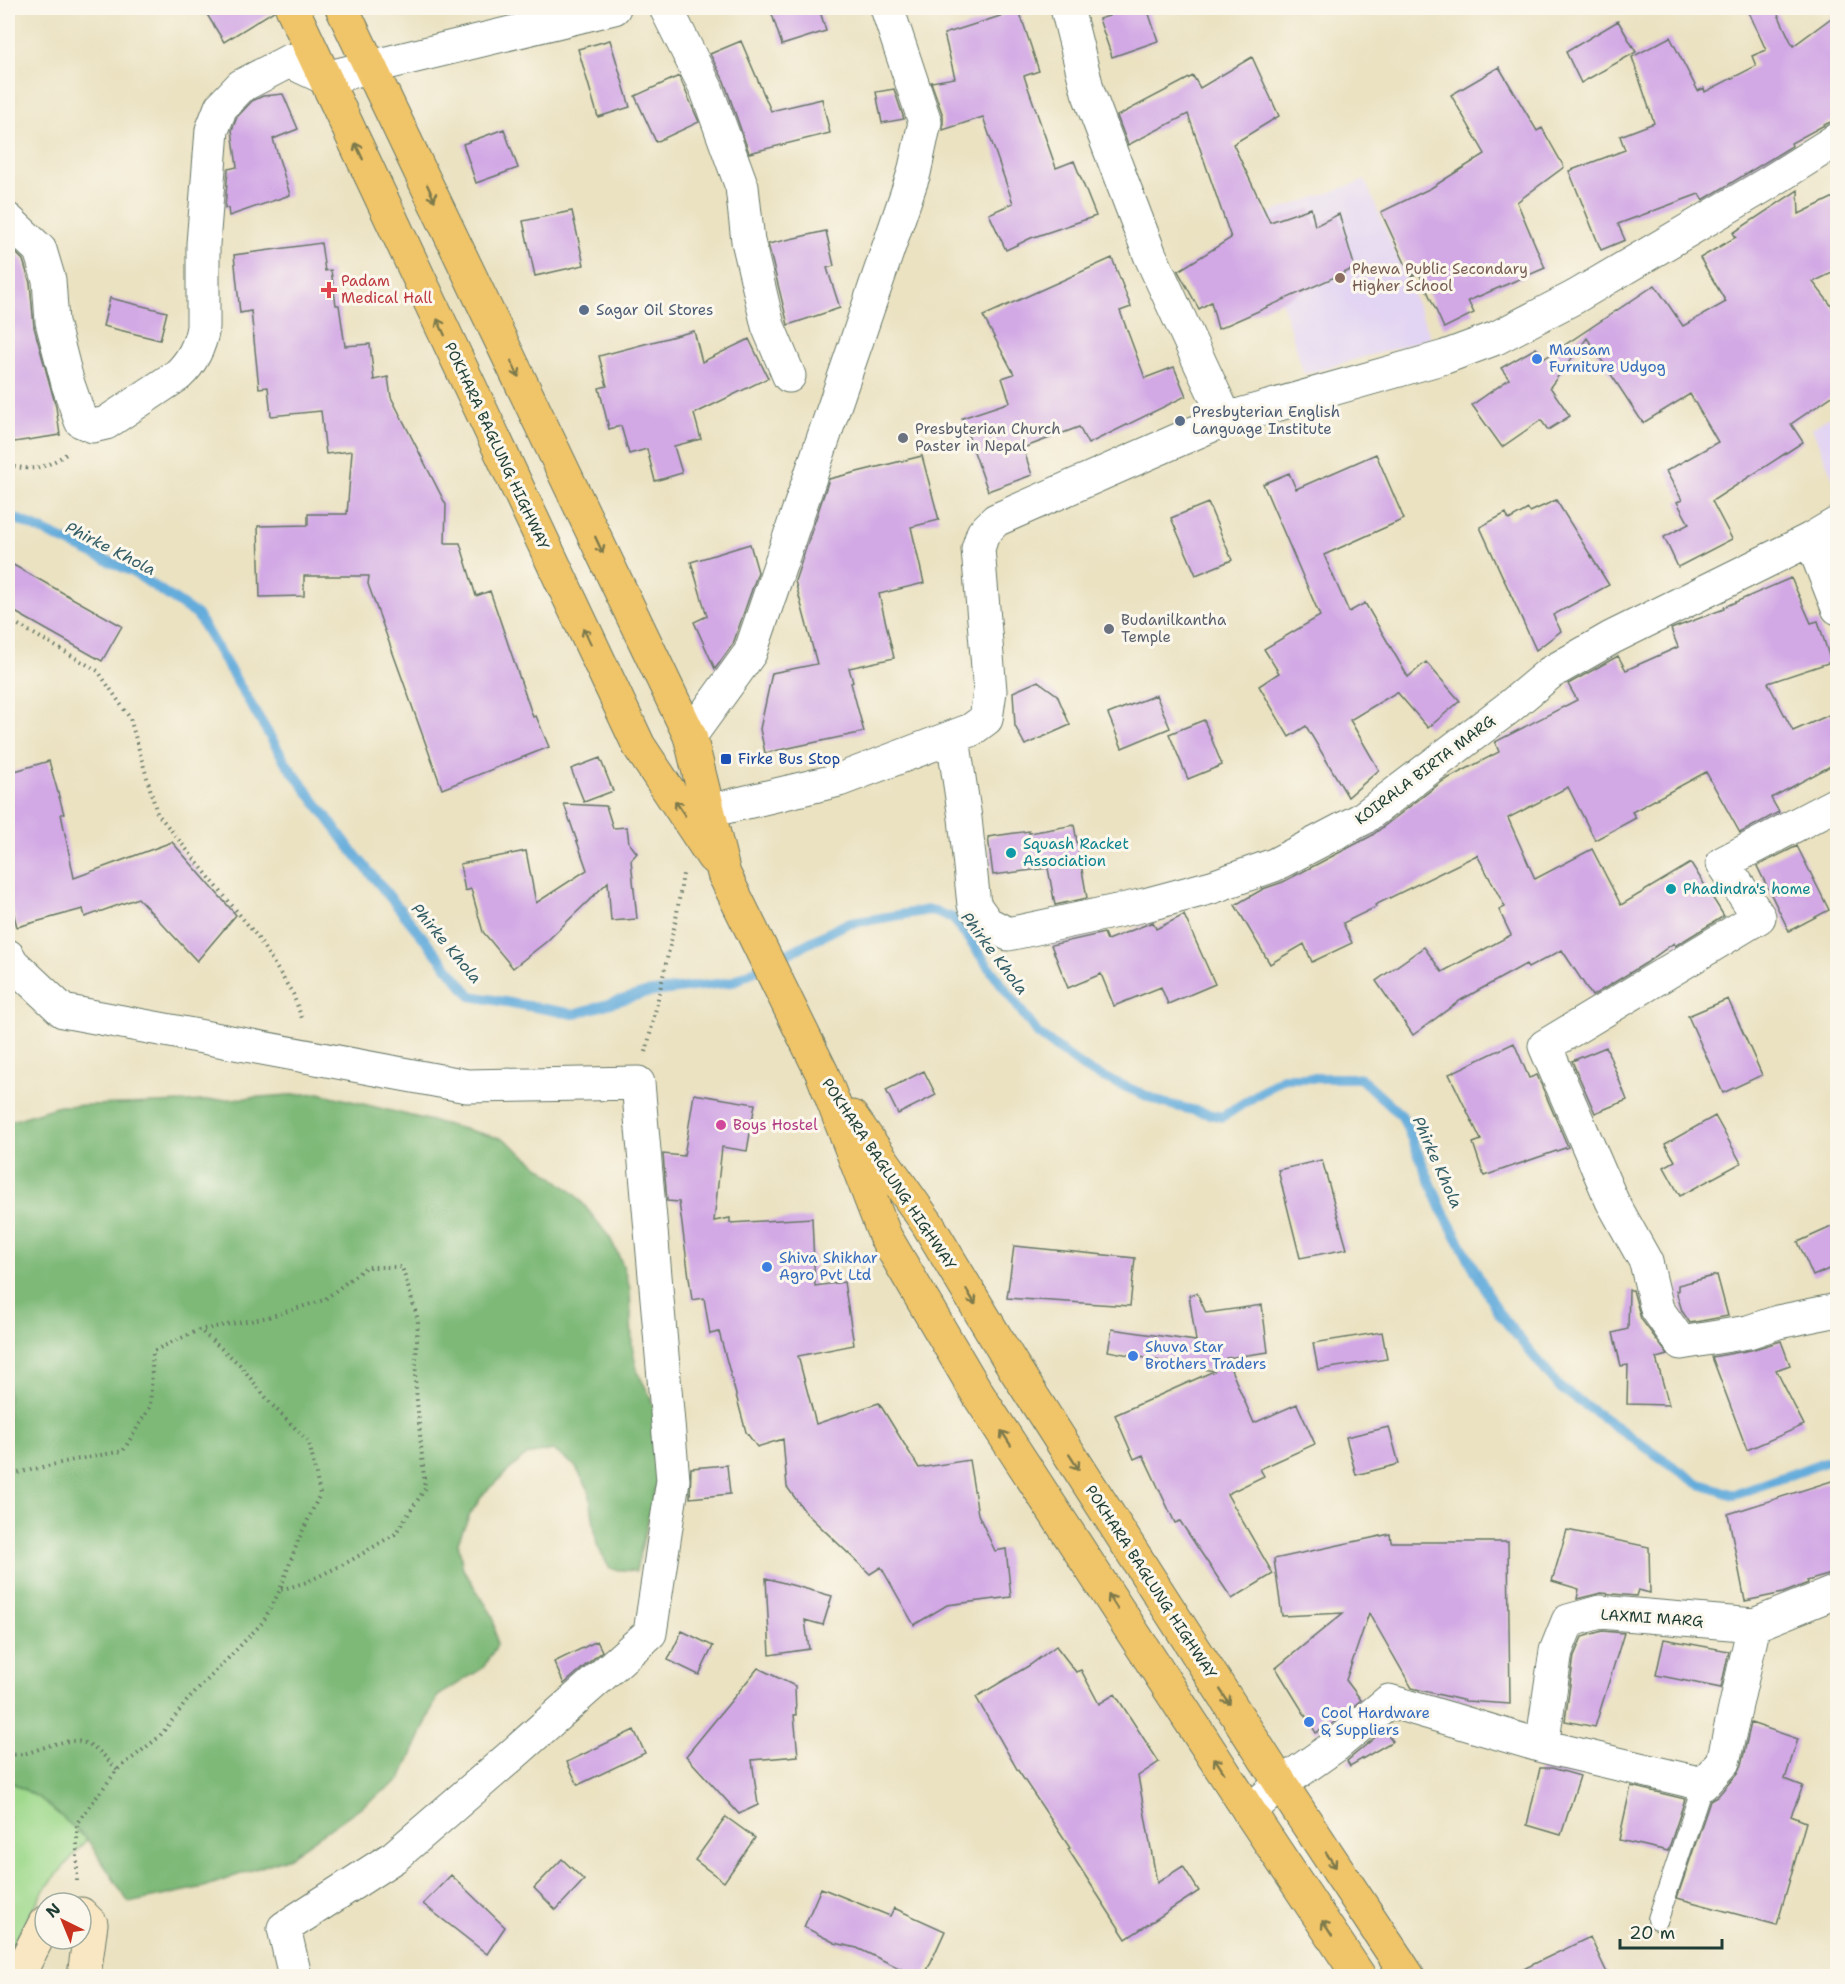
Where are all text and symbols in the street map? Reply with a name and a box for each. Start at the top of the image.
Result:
one-way arrow [352,142,364,160]
one-way arrow [426,183,438,201]
place label: Phewa Public Secondary Higher School [1352,259,1528,296]
place label: Padam Medical Hall [341,271,433,308]
marker: Phewa Public Secondary Higher School [1333,271,1347,285]
marker: Padam Medical Hall [322,283,336,297]
place label: Sagar Oil Stores [596,300,714,320]
marker: Sagar Oil Stores [577,303,591,317]
one-way arrow [434,319,446,337]
street label: POKHARA BAGLUNG HIGHWAY [440,339,554,553]
place label: Mausam Furniture Udyog [1549,340,1666,377]
marker: Mausam Furniture Udyog [1530,352,1544,366]
one-way arrow [510,359,522,377]
place label: Presbyterian English Language Institute [1192,402,1340,439]
marker: Presbyterian English Language Institute [1173,414,1187,428]
place label: Presbyterian Church Paster in Nepal [915,419,1061,456]
marker: Presbyterian Church Paster in Nepal [896,431,910,445]
water label: Phirke Khola [62,517,160,580]
one-way arrow [594,535,606,553]
place label: Budanilkantha Temple [1121,610,1227,647]
marker: Budanilkantha Temple [1102,622,1116,636]
one-way arrow [581,628,593,646]
street label: KOIRALA BIRTA MARG [1351,711,1499,829]
place label: Firke Bus Stop [738,749,840,769]
marker: Firke Bus Stop [719,752,733,766]
one-way arrow [674,800,686,816]
place label: Squash Racket Association [1023,834,1129,871]
marker: Squash Racket Association [1004,846,1018,860]
place label: Phadindra's home [1683,879,1811,899]
marker: Phadindra's home [1664,882,1678,896]
water label: Phirke Khola [407,899,486,988]
water label: Phirke Khola [957,908,1033,999]
street label: POKHARA BAGLUNG HIGHWAY [817,1074,961,1274]
water label: Phirke Khola [1408,1113,1467,1212]
place label: Boys Hostel [733,1115,818,1135]
marker: Boys Hostel [714,1118,728,1132]
place label: Shiva Shikhar Agro Pvt Ltd [779,1248,878,1285]
marker: Shiva Shikhar Agro Pvt Ltd [760,1260,774,1274]
one-way arrow [965,1288,977,1305]
place label: Shuva Star Brothers Traders [1145,1337,1266,1374]
marker: Shuva Star Brothers Traders [1126,1349,1140,1363]
one-way arrow [1000,1430,1012,1447]
one-way arrow [1068,1453,1080,1470]
street label: POKHARA BAGLUNG HIGHWAY [1081,1481,1221,1683]
one-way arrow [1106,1593,1119,1610]
street label: LAXMI MARG [1600,1604,1704,1632]
one-way arrow [1219,1688,1231,1705]
place label: Cool Hardware & Suppliers [1321,1703,1430,1740]
marker: Cool Hardware & Suppliers [1302,1715,1316,1729]
one-way arrow [1213,1757,1225,1774]
one-way arrow [1325,1852,1337,1868]
north arrow [33,1891,93,1951]
text: N [41,1898,65,1922]
scale bar [1620,1912,1722,1950]
one-way arrow [1320,1919,1333,1936]
text: 20 m [1629,1921,1675,1945]

